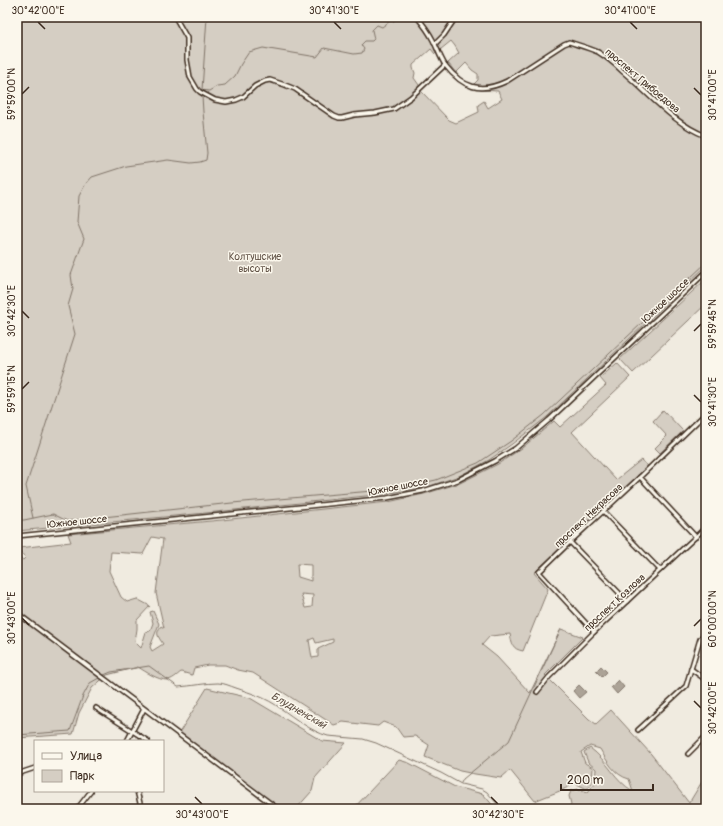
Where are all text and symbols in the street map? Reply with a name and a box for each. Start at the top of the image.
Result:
text: 30°42'00"E [11,5,65,17]
text: 30°41'30"E [309,5,359,17]
text: 30°41'00"E [604,5,656,17]
street label: проспект Грибоедова [603,46,682,116]
text: 59°59'00"N [6,68,18,120]
text: 30°41'00"E [707,69,719,121]
park label: Колтушские высоты [229,251,281,275]
street label: Южное шоссе [640,276,692,326]
text: 30°42'30"E [6,285,18,337]
text: 59°59'45"N [707,299,719,349]
text: 59°59'15"N [6,365,18,413]
text: 30°41'30"E [707,377,719,427]
street label: Южное шоссе [368,475,429,499]
street label: проспект Некрасова [552,481,625,550]
street label: Южное шоссе [47,513,108,531]
street label: проспект Козлова [582,571,648,634]
text: 60°00'00"N [707,590,719,648]
text: 30°43'00"E [6,591,18,645]
text: 30°42'00"E [707,681,719,735]
water label: Блудненский [269,689,330,732]
legend [34,740,164,792]
text: Улица [70,749,102,764]
scale bar [561,766,653,792]
text: Парк [70,769,95,784]
text: 200 m [567,773,604,788]
text: 30°43'00"E [175,809,229,821]
text: 30°42'30"E [472,809,524,821]

